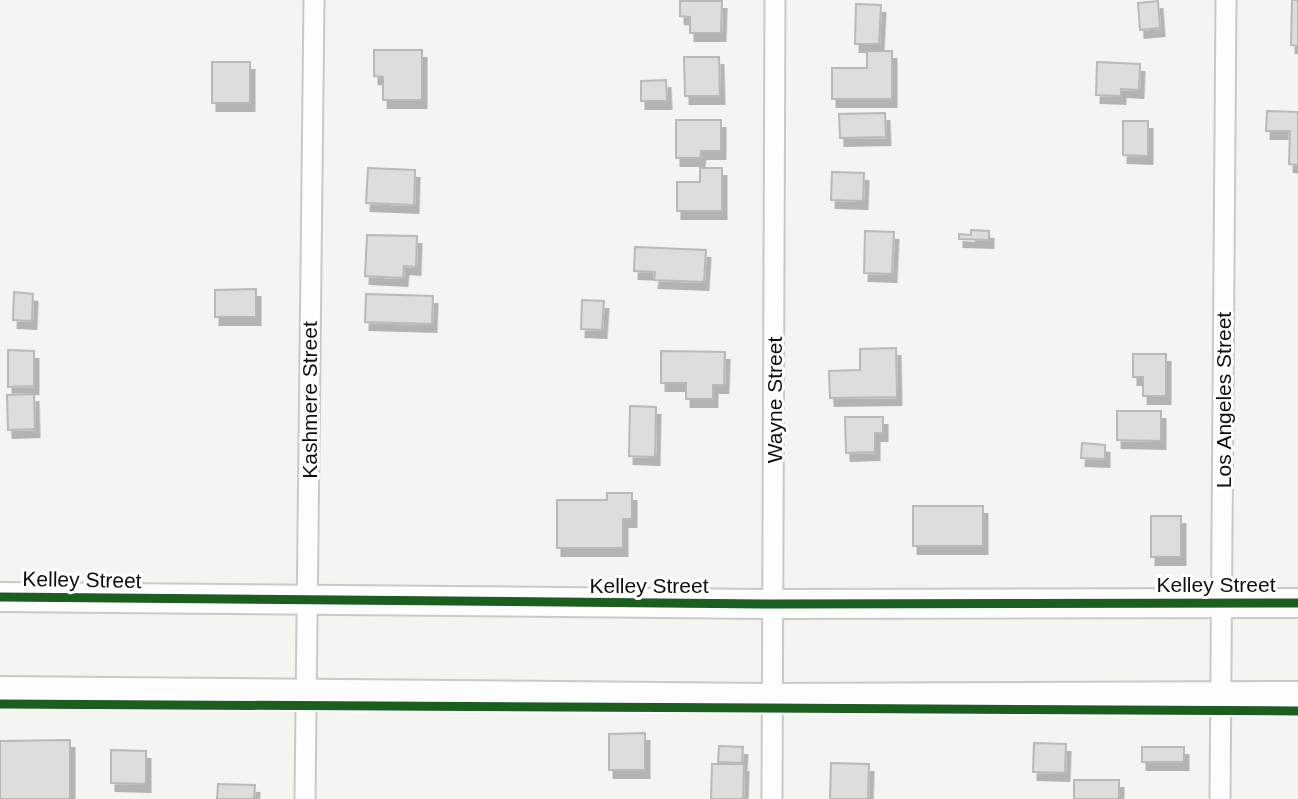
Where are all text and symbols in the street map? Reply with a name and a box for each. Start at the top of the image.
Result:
street label: Los Angeles Street [1212,312,1235,488]
street label: Kashmere Street [298,321,321,479]
street label: Wayne Street [763,337,786,463]
street label: Kelley Street [22,567,142,592]
street label: Kelley Street [1156,573,1276,596]
street label: Kelley Street [589,574,709,597]

